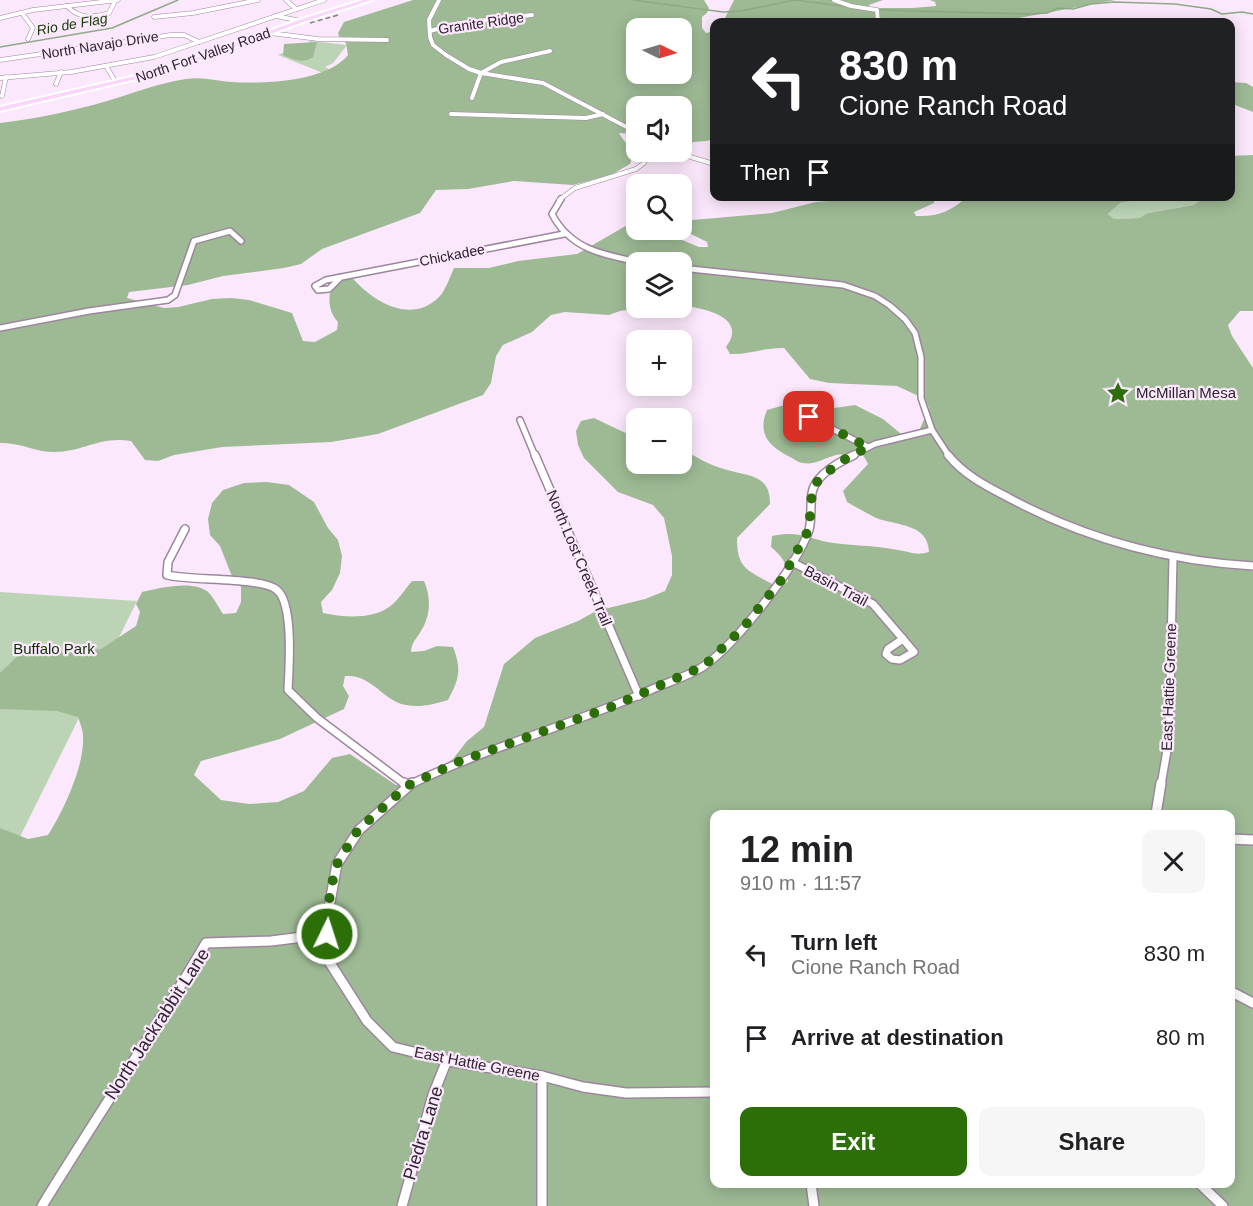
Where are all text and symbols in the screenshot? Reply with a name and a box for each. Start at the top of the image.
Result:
street label: Granite Ridge [437,9,525,37]
water label: Rio de Flag [35,10,109,38]
north arrow [626,18,692,84]
map controls [626,18,692,474]
street label: North Fort Valley Road [134,24,272,86]
street label: North Navajo Drive [40,28,160,62]
icon: left [740,42,818,120]
text: 830 m [839,42,958,89]
text: Cione Ranch Road [839,91,1067,121]
button: sound [626,96,692,162]
icon: arrive [802,156,835,189]
text: Then [740,160,790,185]
button: search [626,174,692,240]
street label: Chickadee [418,241,486,269]
button: layers [626,252,692,318]
button: + [626,330,692,396]
place icon: McMillan Mesa [1105,380,1131,406]
place label: McMillan Mesa [1136,384,1237,401]
pin [783,391,834,442]
icon: arrive [792,400,825,433]
button: − [626,408,692,474]
street label: North Lost Creek Trail [543,487,616,628]
street label: Basin Trail [801,562,871,610]
street label: East Hattie Greene [1158,623,1179,751]
park label: Buffalo Park [13,640,95,657]
text: 12 min [740,829,854,870]
button: close [1142,830,1205,893]
text: 910 m · 11:57 [740,872,862,894]
position arrow [295,902,359,966]
text: Turn left [791,930,877,955]
icon: left [740,938,773,971]
text: 830 m [1144,941,1205,966]
street label: North Jackrabbit Lane [101,945,213,1103]
text: Cione Ranch Road [791,956,960,978]
icon: arrive [740,1022,773,1055]
text: Arrive at destination [791,1025,1004,1050]
text: 80 m [1156,1025,1205,1050]
street label: East Hattie Greene [413,1043,541,1084]
street label: Piedra Lane [399,1084,447,1182]
button: Exit [740,1107,967,1176]
button: Share [979,1107,1205,1176]

